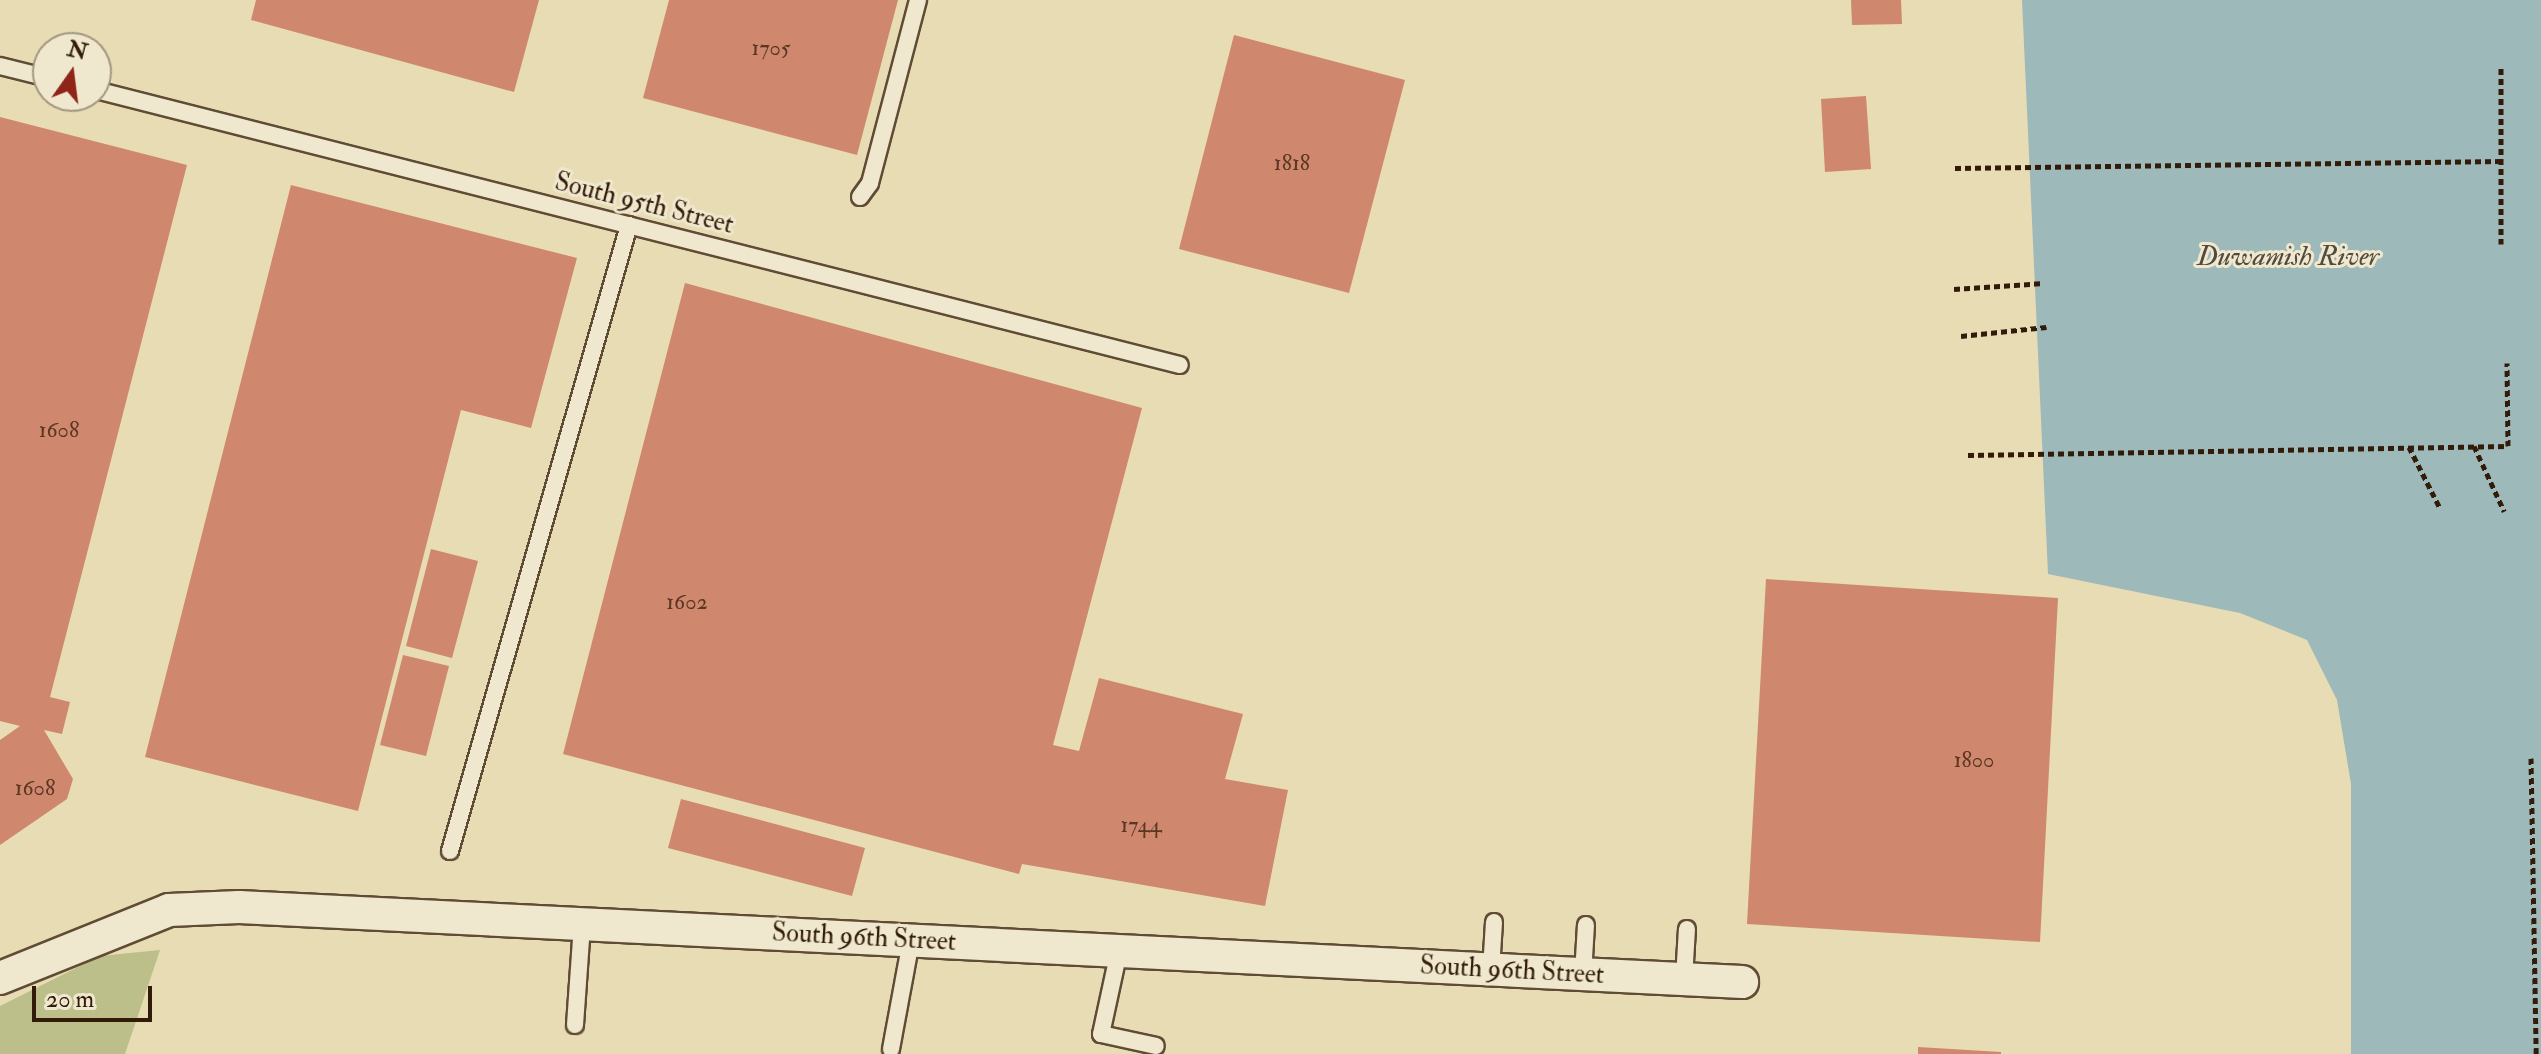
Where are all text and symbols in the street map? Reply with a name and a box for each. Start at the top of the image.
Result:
north arrow [32,32,112,112]
text: N [64,35,90,67]
house number: 1705 [752,36,790,62]
house number: 1818 [1274,151,1310,177]
street label: South 95th Street [552,167,736,241]
water label: Duwamish River [2197,240,2379,274]
house number: 1608 [39,418,79,444]
house number: 1602 [666,590,708,616]
house number: 1800 [1954,748,1994,774]
house number: 1608 [15,776,55,802]
house number: 1744 [1120,813,1162,839]
street label: South 96th Street [771,918,957,958]
street label: South 96th Street [1419,951,1605,991]
scale bar [36,970,156,1020]
text: 20 m [46,984,94,1015]

